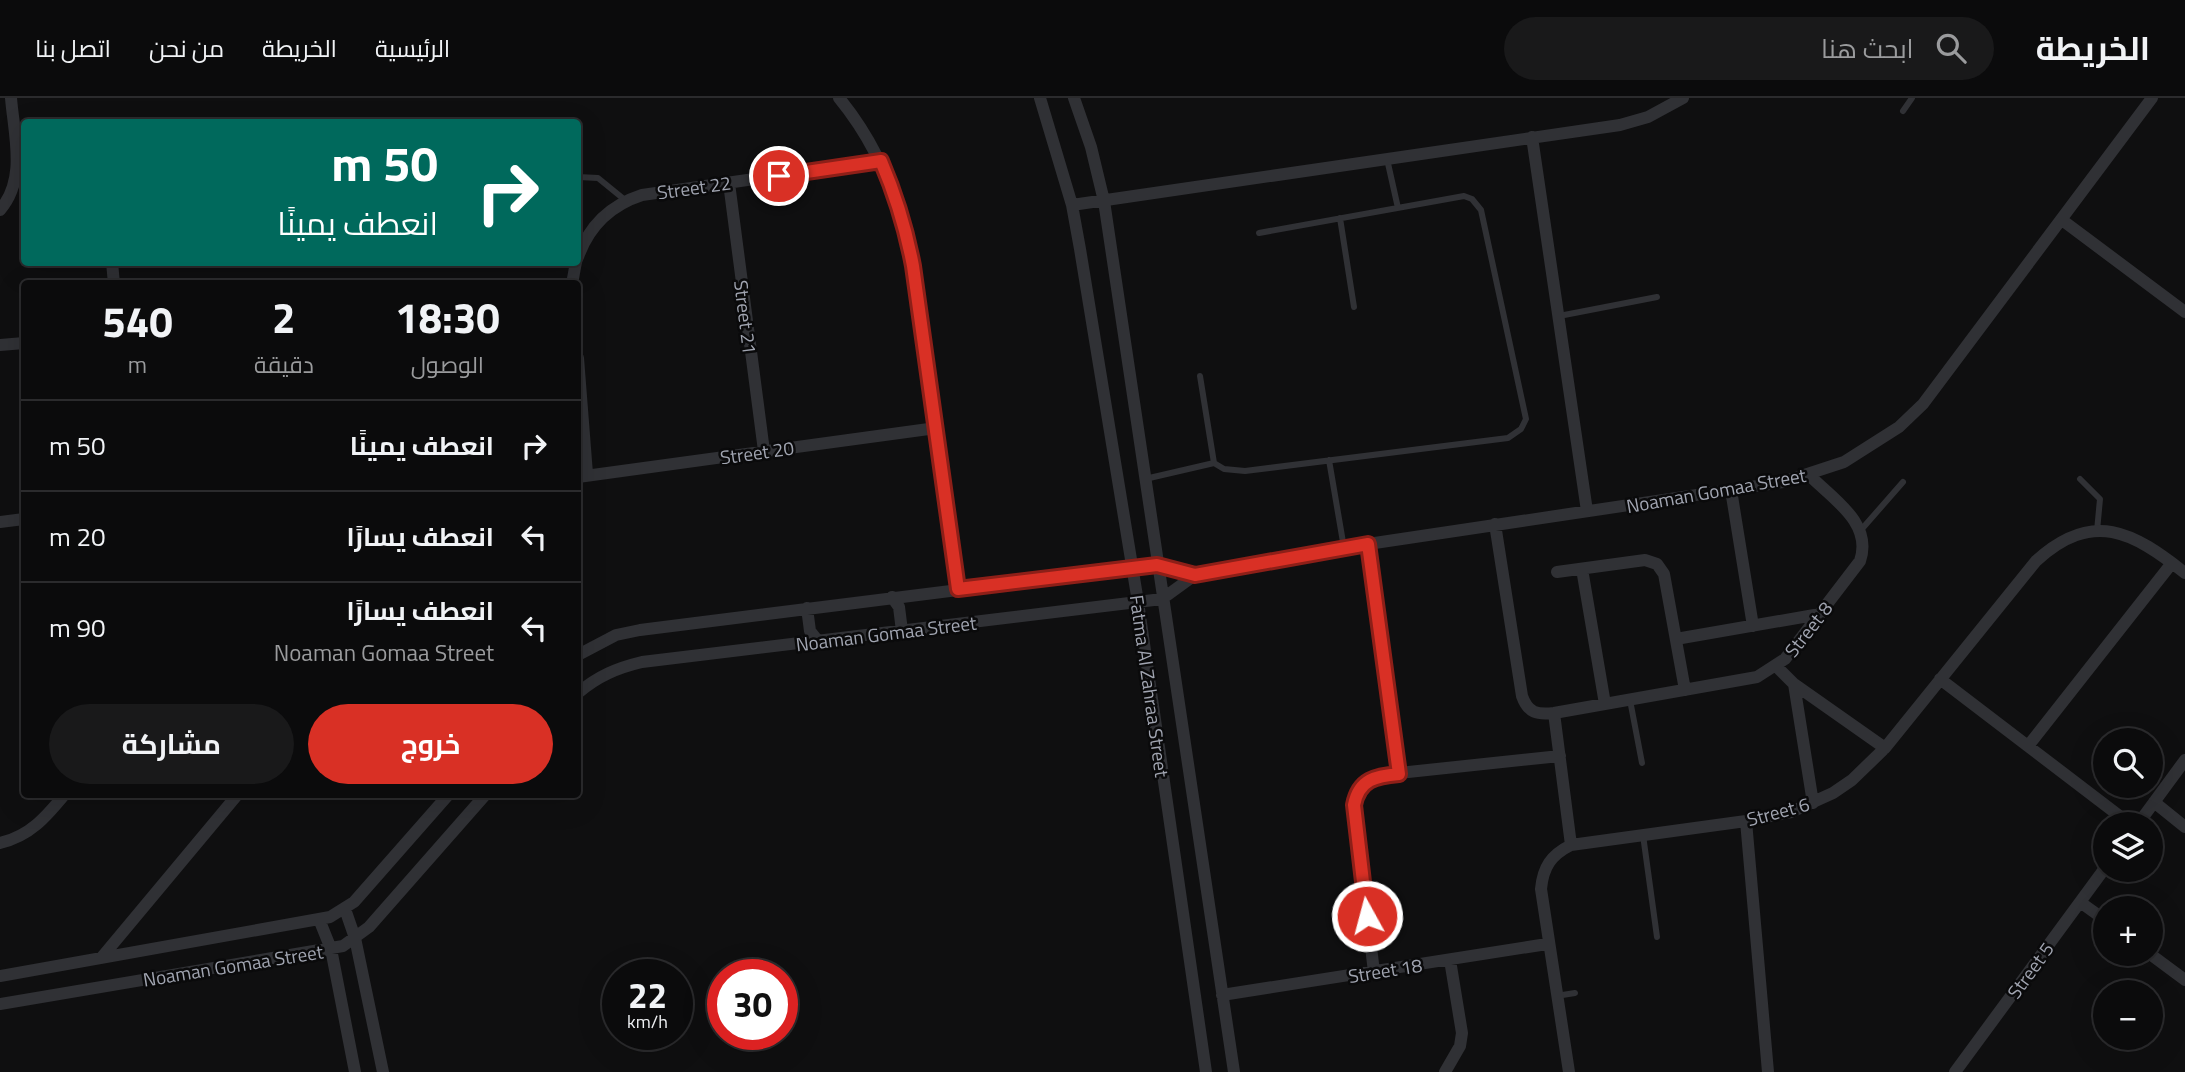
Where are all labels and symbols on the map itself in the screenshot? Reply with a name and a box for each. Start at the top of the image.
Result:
pin [749,146,809,206]
street label: Street 22 [655,167,733,207]
street label: Street 21 [727,278,765,356]
street label: Street 20 [718,432,796,472]
street label: Noaman Gomaa Street [1624,460,1808,520]
street label: Fatma Al Zahraa Street [1123,593,1177,779]
street label: Street 8 [1777,595,1839,663]
street label: Noaman Gomaa Street [794,607,978,658]
street label: Street 6 [1743,789,1813,833]
position arrow [1330,879,1404,953]
street label: Noaman Gomaa Street [141,936,325,994]
street label: Street 5 [2000,936,2060,1004]
street label: Street 18 [1346,950,1424,990]
speed limit sign: 30 [707,959,798,1050]

